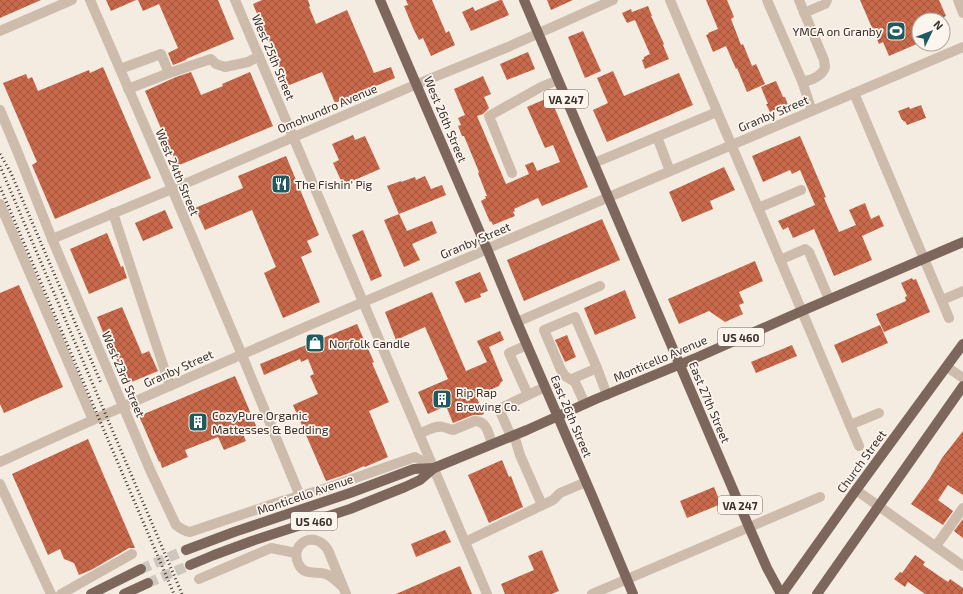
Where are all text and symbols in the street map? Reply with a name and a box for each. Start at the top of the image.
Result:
street label: West 25th Street [250,12,299,102]
north arrow [911,12,951,52]
text: N [931,17,946,32]
sports icon: YMCA on Granby [885,20,907,42]
place label: YMCA on Granby [793,24,883,38]
street label: West 26th Street [422,74,471,165]
street label: Omohundro Avenue [275,81,379,135]
road number: VA 247 [544,90,588,108]
street label: Granby Street [736,92,811,134]
street label: West 24th Street [153,127,203,218]
restaurant icon: The Fishin' Pig [270,173,292,195]
place label: The Fishin' Pig [295,177,372,191]
street label: Granby Street [438,219,513,261]
road number: US 460 [718,328,764,346]
street label: West 23rd Street [100,329,149,419]
shop icon: Norfolk Candle [304,332,326,354]
street label: Monticello Avenue [611,332,709,384]
place label: Norfolk Candle [329,336,410,350]
street label: Granby Street [141,346,215,390]
street label: East 27th Street [687,359,734,445]
street label: East 26th Street [548,373,596,460]
place label: Rip Rap Brewing Co. [456,385,520,413]
building icon: Rip Rap Brewing Co. [431,388,453,410]
place label: CozyPure Organic Mattesses & Bedding [212,408,329,436]
building icon: CozyPure Organic Mattesses & Bedding [187,411,209,433]
street label: Church Street [834,427,889,495]
street label: Monticello Avenue [255,471,355,517]
road number: VA 247 [718,496,762,514]
road number: US 460 [291,512,337,530]

